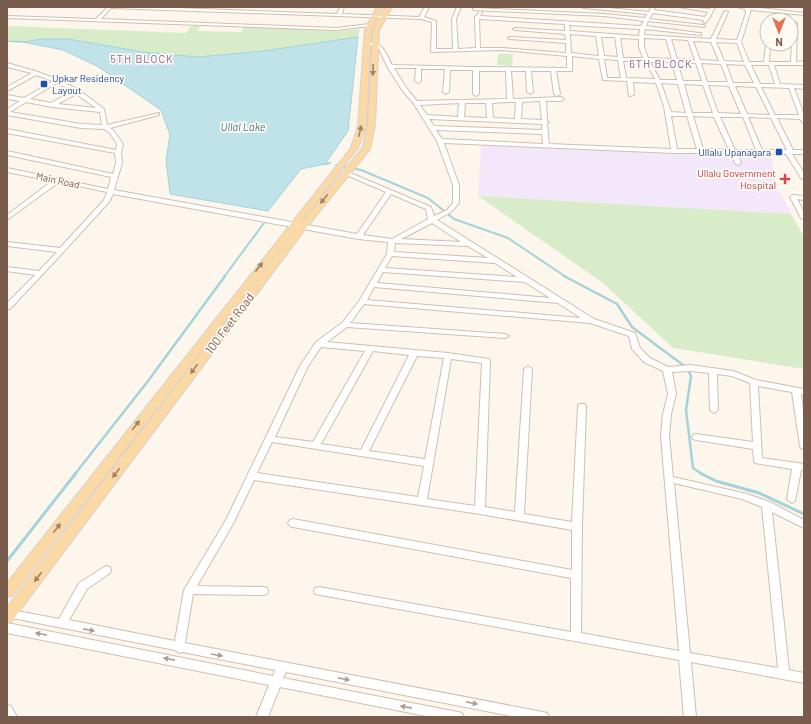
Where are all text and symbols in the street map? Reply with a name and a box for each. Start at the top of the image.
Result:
north arrow [759,12,799,52]
text: N [775,36,783,49]
district label: 5TH BLOCK [110,52,174,65]
district label: 6TH BLOCK [629,57,693,70]
one-way arrow [370,64,377,76]
place label: Upkar Residency Layout [52,72,125,96]
marker: Upkar Residency Layout [39,79,49,89]
water label: Ullal Lake [221,120,266,133]
one-way arrow [358,125,364,138]
place label: Ullalu Upanagara [698,146,771,158]
marker: Ullalu Upanagara [774,147,784,157]
place label: Ullalu Government Hospital [697,167,776,191]
street label: Main Road [35,170,81,190]
marker: Ullalu Government Hospital [779,173,791,185]
one-way arrow [320,194,329,205]
one-way arrow [255,262,263,273]
street label: 100 Feet Road [202,290,256,356]
one-way arrow [190,364,199,375]
one-way arrow [132,420,141,431]
one-way arrow [112,468,120,479]
one-way arrow [52,523,60,533]
one-way arrow [33,571,42,582]
one-way arrow [83,627,95,633]
one-way arrow [35,631,47,637]
one-way arrow [211,652,223,658]
one-way arrow [162,656,175,662]
one-way arrow [338,676,351,682]
one-way arrow [466,701,478,707]
one-way arrow [400,703,412,709]

